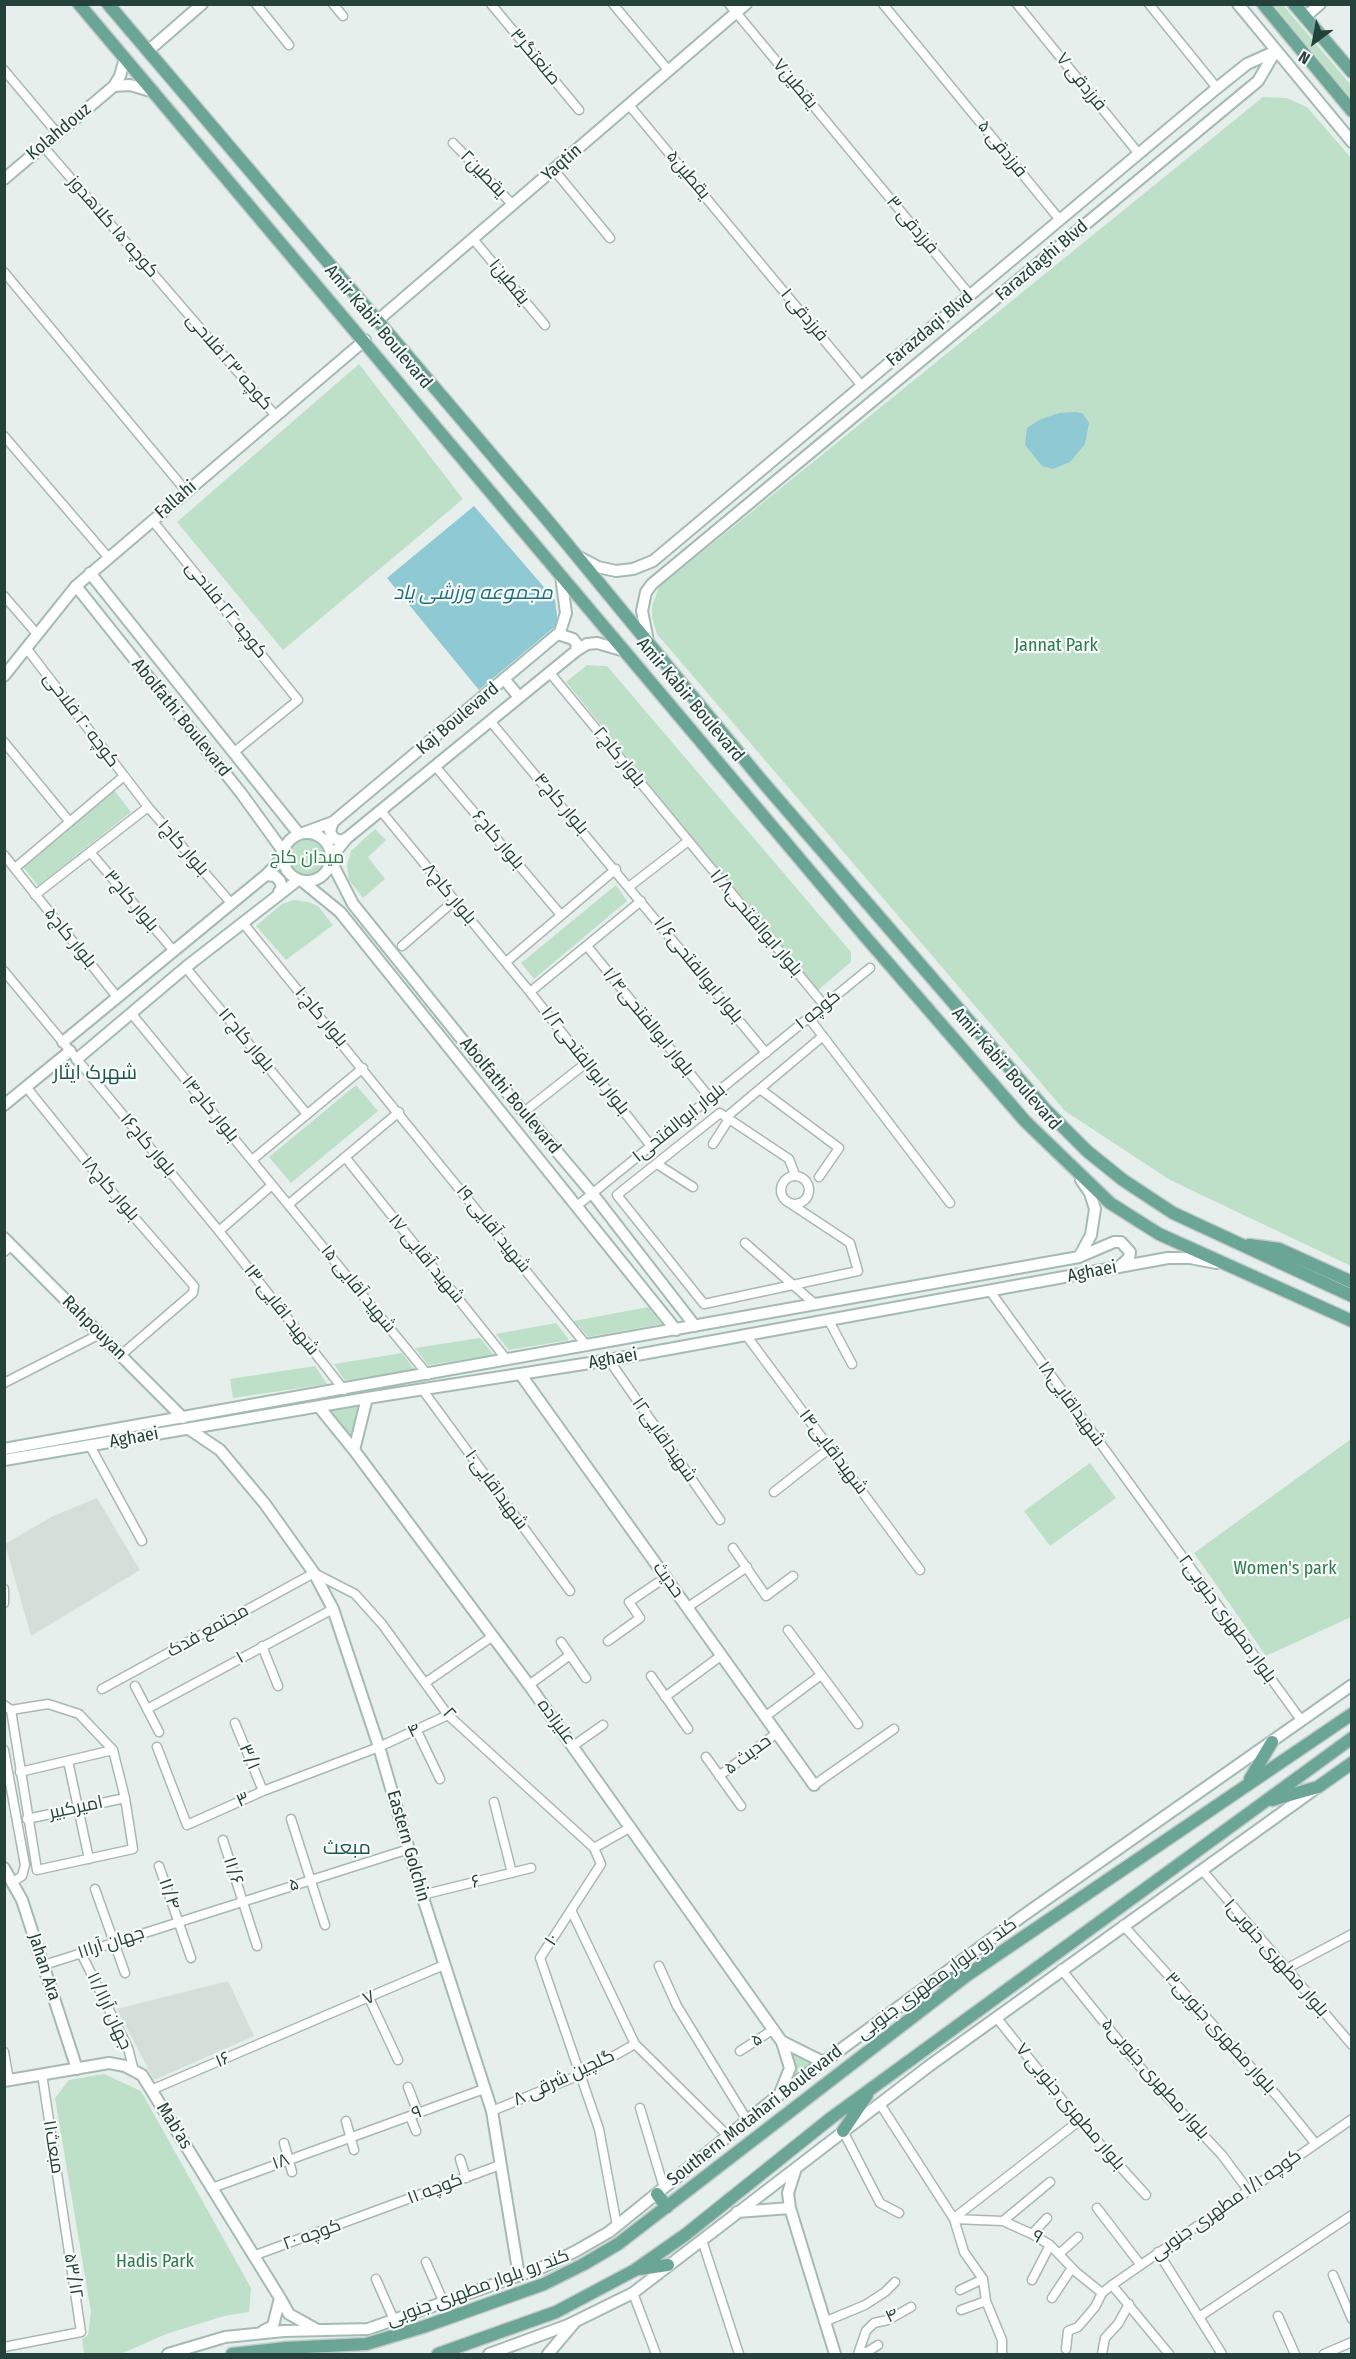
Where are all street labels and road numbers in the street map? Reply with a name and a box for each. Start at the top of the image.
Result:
street label: صنعتگر۳ [505,24,565,90]
street label: فرزدقی ۷ [1051,49,1111,115]
street label: یقطین۷ [768,54,822,114]
street label: Kolahdouz [22,99,96,165]
street label: فرزدقی ۵ [973,116,1031,182]
street label: Yaqtin [538,140,586,186]
street label: یقطین۲ [455,146,511,202]
street label: یقطین۵ [661,146,715,204]
street label: کوچه ۱۵ کلاهدوز [63,172,163,282]
street label: فرزدقی ۳ [881,191,943,259]
street label: Farazdaghi Blvd [991,216,1093,306]
street label: یقطین۱ [484,255,534,309]
street label: Amir Kabir Boulevard [320,261,436,393]
street label: فرزدقی ۱ [776,284,832,346]
street label: Farazdaqi Blvd [882,287,978,371]
street label: کوچه ۲۳ فلاحی [181,309,277,415]
street label: Fallahi [151,476,201,524]
street label: کوچه ۲۲ فلاحی [180,557,272,663]
street label: Amir Kabir Boulevard [632,634,748,766]
street label: Abolfathi Boulevard [127,655,235,781]
street label: کوچه ۲۰ فلاحی [38,668,124,772]
street label: Kaj Boulevard [412,678,504,760]
street label: بلوار کاج۲ [588,723,650,791]
street label: بلوار کاج۴ [529,769,593,839]
street label: بلوار کاج۶ [467,806,529,874]
street label: بلوار کاج۱ [153,816,213,880]
street label: بلوار کاج۸ [417,859,481,929]
street label: بلوار ابوالفتحی۱/۸ [705,865,807,981]
street label: بلوار کاج۳ [99,866,163,936]
street label: بلوار کاج۵ [39,903,101,973]
street label: بلوار ابوالفتحی۱/۶ [649,912,747,1028]
street label: بلوار ابوالفتحی۱/۴ [597,963,699,1081]
street label: بلوار کاج۱۰ [290,983,352,1051]
street label: کوچه ۱ [791,985,845,1035]
street label: بلوار ابوالفتحی۱/۲ [536,1003,634,1119]
street label: Amir Kabir Boulevard [947,1003,1065,1135]
street label: بلوار کاج۱۲ [213,1004,279,1076]
street label: Abolfathi Boulevard [455,1033,565,1159]
street label: بلوار کاج۱۴ [177,1071,243,1147]
street label: بلوار ابوالفتحی۱ [628,1079,730,1167]
street label: بلوار کاج۱۶ [115,1109,181,1181]
street label: بلوار کاج۱۸ [76,1152,144,1226]
street label: شهید آقایی ۱۹ [451,1181,535,1277]
street label: شهید آقایی ۱۷ [383,1210,469,1308]
street label: شهید آقایی ۱۵ [316,1240,400,1338]
street label: Aghaei [1066,1257,1118,1287]
street label: شهید اقایی ۱۳ [239,1260,323,1360]
street label: Rahpouyan [57,1291,131,1365]
street label: Aghaei [587,1344,639,1374]
street label: شهیداقایی۱۸ [1033,1357,1109,1451]
street label: شهیداقایی۱۲ [627,1393,701,1487]
street label: شهیداقایی۱۴ [794,1405,872,1499]
street label: Aghaei [108,1423,160,1453]
street label: شهیداقایی۱۰ [460,1446,532,1534]
street label: بلوار مطهری جنوبی۲ [1173,1551,1281,1687]
street label: حدیث [648,1558,688,1602]
street label: مجتمع فدک [163,1600,253,1662]
street label: ۱ [232,1647,248,1669]
street label: علیزاده [532,1695,580,1749]
street label: ۲ [438,1703,460,1725]
street label: ۴ [404,1719,424,1743]
street label: حدیث ۵ [720,1730,776,1780]
street label: ۳/۱ [234,1741,264,1773]
street label: ۳ [233,1788,253,1812]
street label: Eastern Golchin [382,1788,434,1904]
street label: امیرکبیر [47,1792,105,1824]
street label: ۱۱/۶ [218,1854,248,1888]
street label: ۶ [469,1870,483,1894]
street label: ۵ [286,1873,302,1897]
street label: ۱۱/۴ [154,1876,184,1912]
street label: ۱بلوار مطهری جنوبی [1219,1895,1333,2021]
street label: کند رو بلوار مطهری جنوبی [853,1914,1021,2044]
street label: جهان آرا۱۱ [75,1922,147,1964]
street label: Jahan Ara [23,1930,65,2004]
street label: ۱۰ [540,1930,564,1950]
street label: بلوار مطهری جنوبی۳ [1160,1968,1280,2098]
street label: جهان آرا۱۱/۱ [82,1969,136,2053]
street label: ۷ [359,1986,379,2010]
street label: ۵بلوار مطهری جنوبی [1097,2014,1213,2144]
street label: ۵ [747,2028,767,2052]
street label: ۷ بلوار مطهری جنوبی [1011,2039,1129,2175]
street label: ُSouthern Motahari Boulevard [663,2041,847,2191]
street label: ۸ گلچین شرقی [510,2045,618,2111]
street label: ۱۶ [212,2047,234,2073]
street label: Mab'as [151,2099,197,2153]
street label: ۹ [409,2101,425,2125]
street label: مبعث۱۱ [38,2119,68,2175]
street label: کوچه ۱/۱ مطهری جنوبی [1146,2145,1306,2265]
street label: ۱۸ [269,2149,293,2175]
street label: کوچه ۱۱ [404,2169,466,2209]
street label: کوچه ۲۰ [280,2215,344,2255]
street label: ۹ [1028,2225,1046,2249]
street label: کند رو بلوار مطهری جنوبی [384,2245,572,2331]
street label: ۵۳/۱۲ [59,2252,87,2300]
street label: ۴ [882,2304,902,2328]

